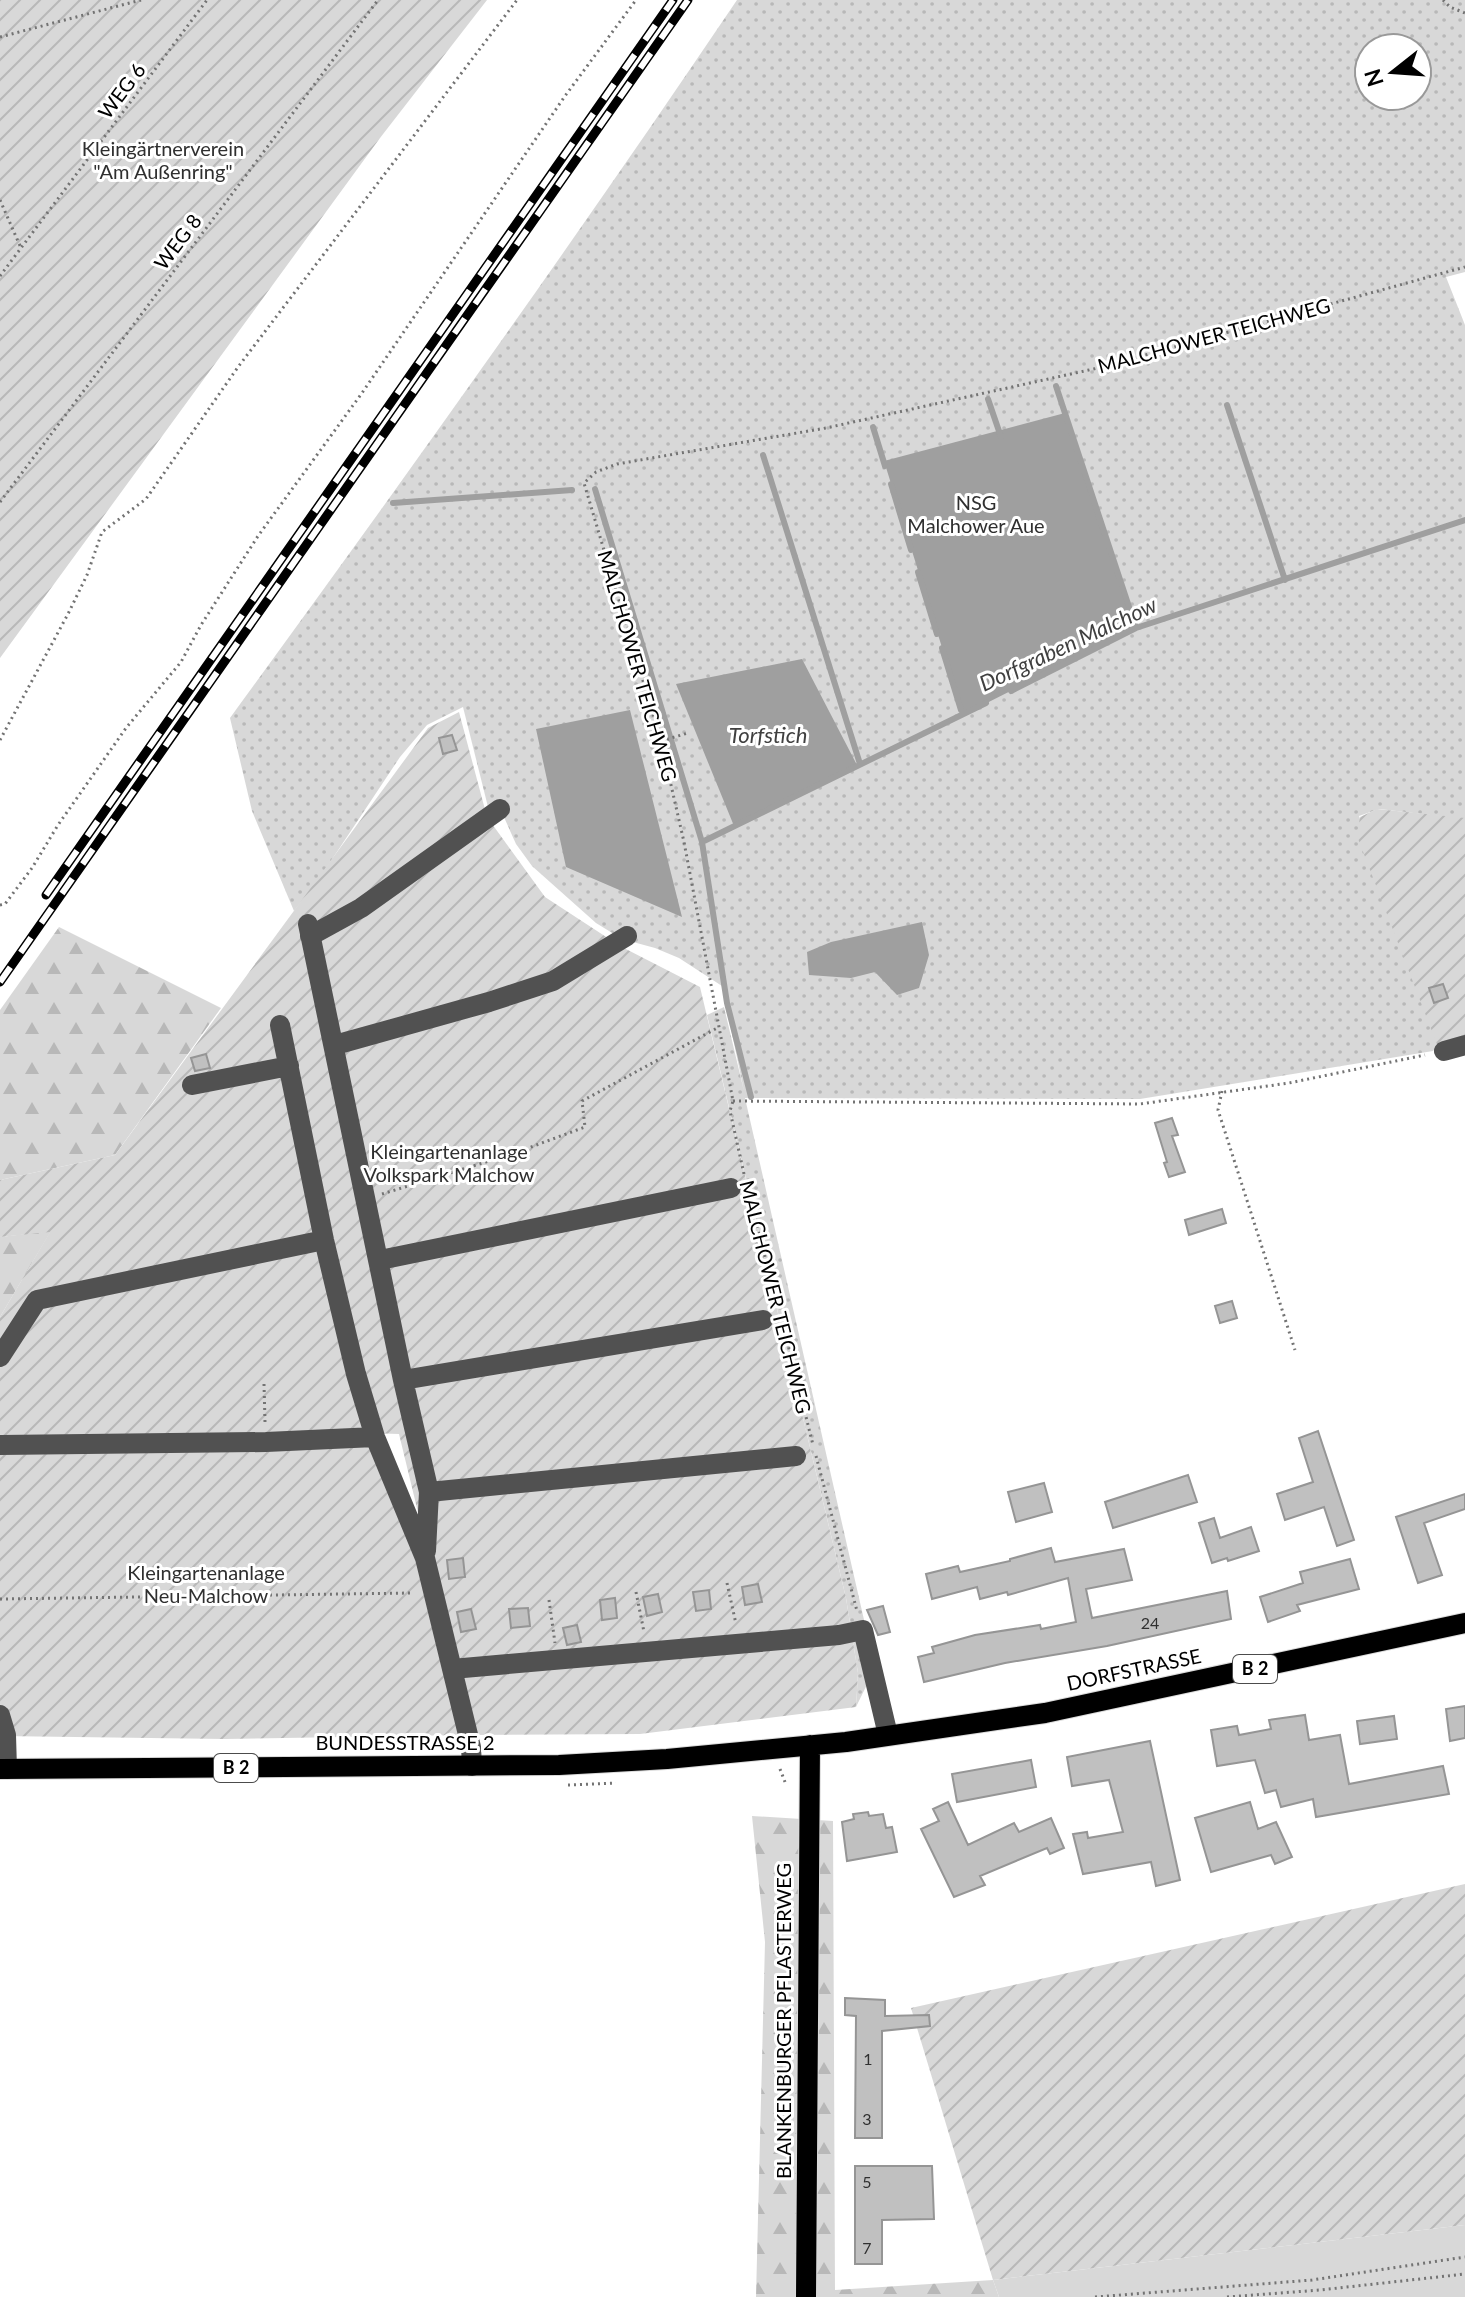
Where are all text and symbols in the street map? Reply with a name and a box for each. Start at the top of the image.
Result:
north arrow [1353,32,1433,112]
street label: WEG 6 [93,58,150,123]
text: N [1358,66,1389,90]
park label: Kleingärtnerverein "Am Außenring" [82,136,244,183]
street label: WEG 8 [149,209,206,274]
street label: MALCHOWER TEICHWEG [1095,292,1333,378]
park label: NSG Malchower Aue [907,490,1045,537]
street label: MALCHOWER TEICHWEG [593,547,683,784]
water label: Dorfgraben Malchow [975,590,1162,697]
water label: Torfstich [729,721,807,748]
park label: Kleingartenanlage Volkspark Malchow [363,1139,535,1186]
street label: MALCHOWER TEICHWEG [735,1178,817,1416]
park label: Kleingartenanlage Neu-Malchow [127,1560,285,1607]
house number: 24 [1141,1613,1159,1632]
street label: DORFSTRASSE [1064,1643,1203,1695]
road number: B 2 [1233,1655,1277,1683]
street label: BUNDESSTRASSE 2 [315,1730,495,1754]
road number: B 2 [214,1754,258,1782]
street label: BLANKENBURGER PFLASTERWEG [771,1863,795,2179]
house number: 1 [863,2049,873,2068]
house number: 3 [862,2109,872,2128]
house number: 5 [862,2172,872,2191]
house number: 7 [862,2238,872,2257]

